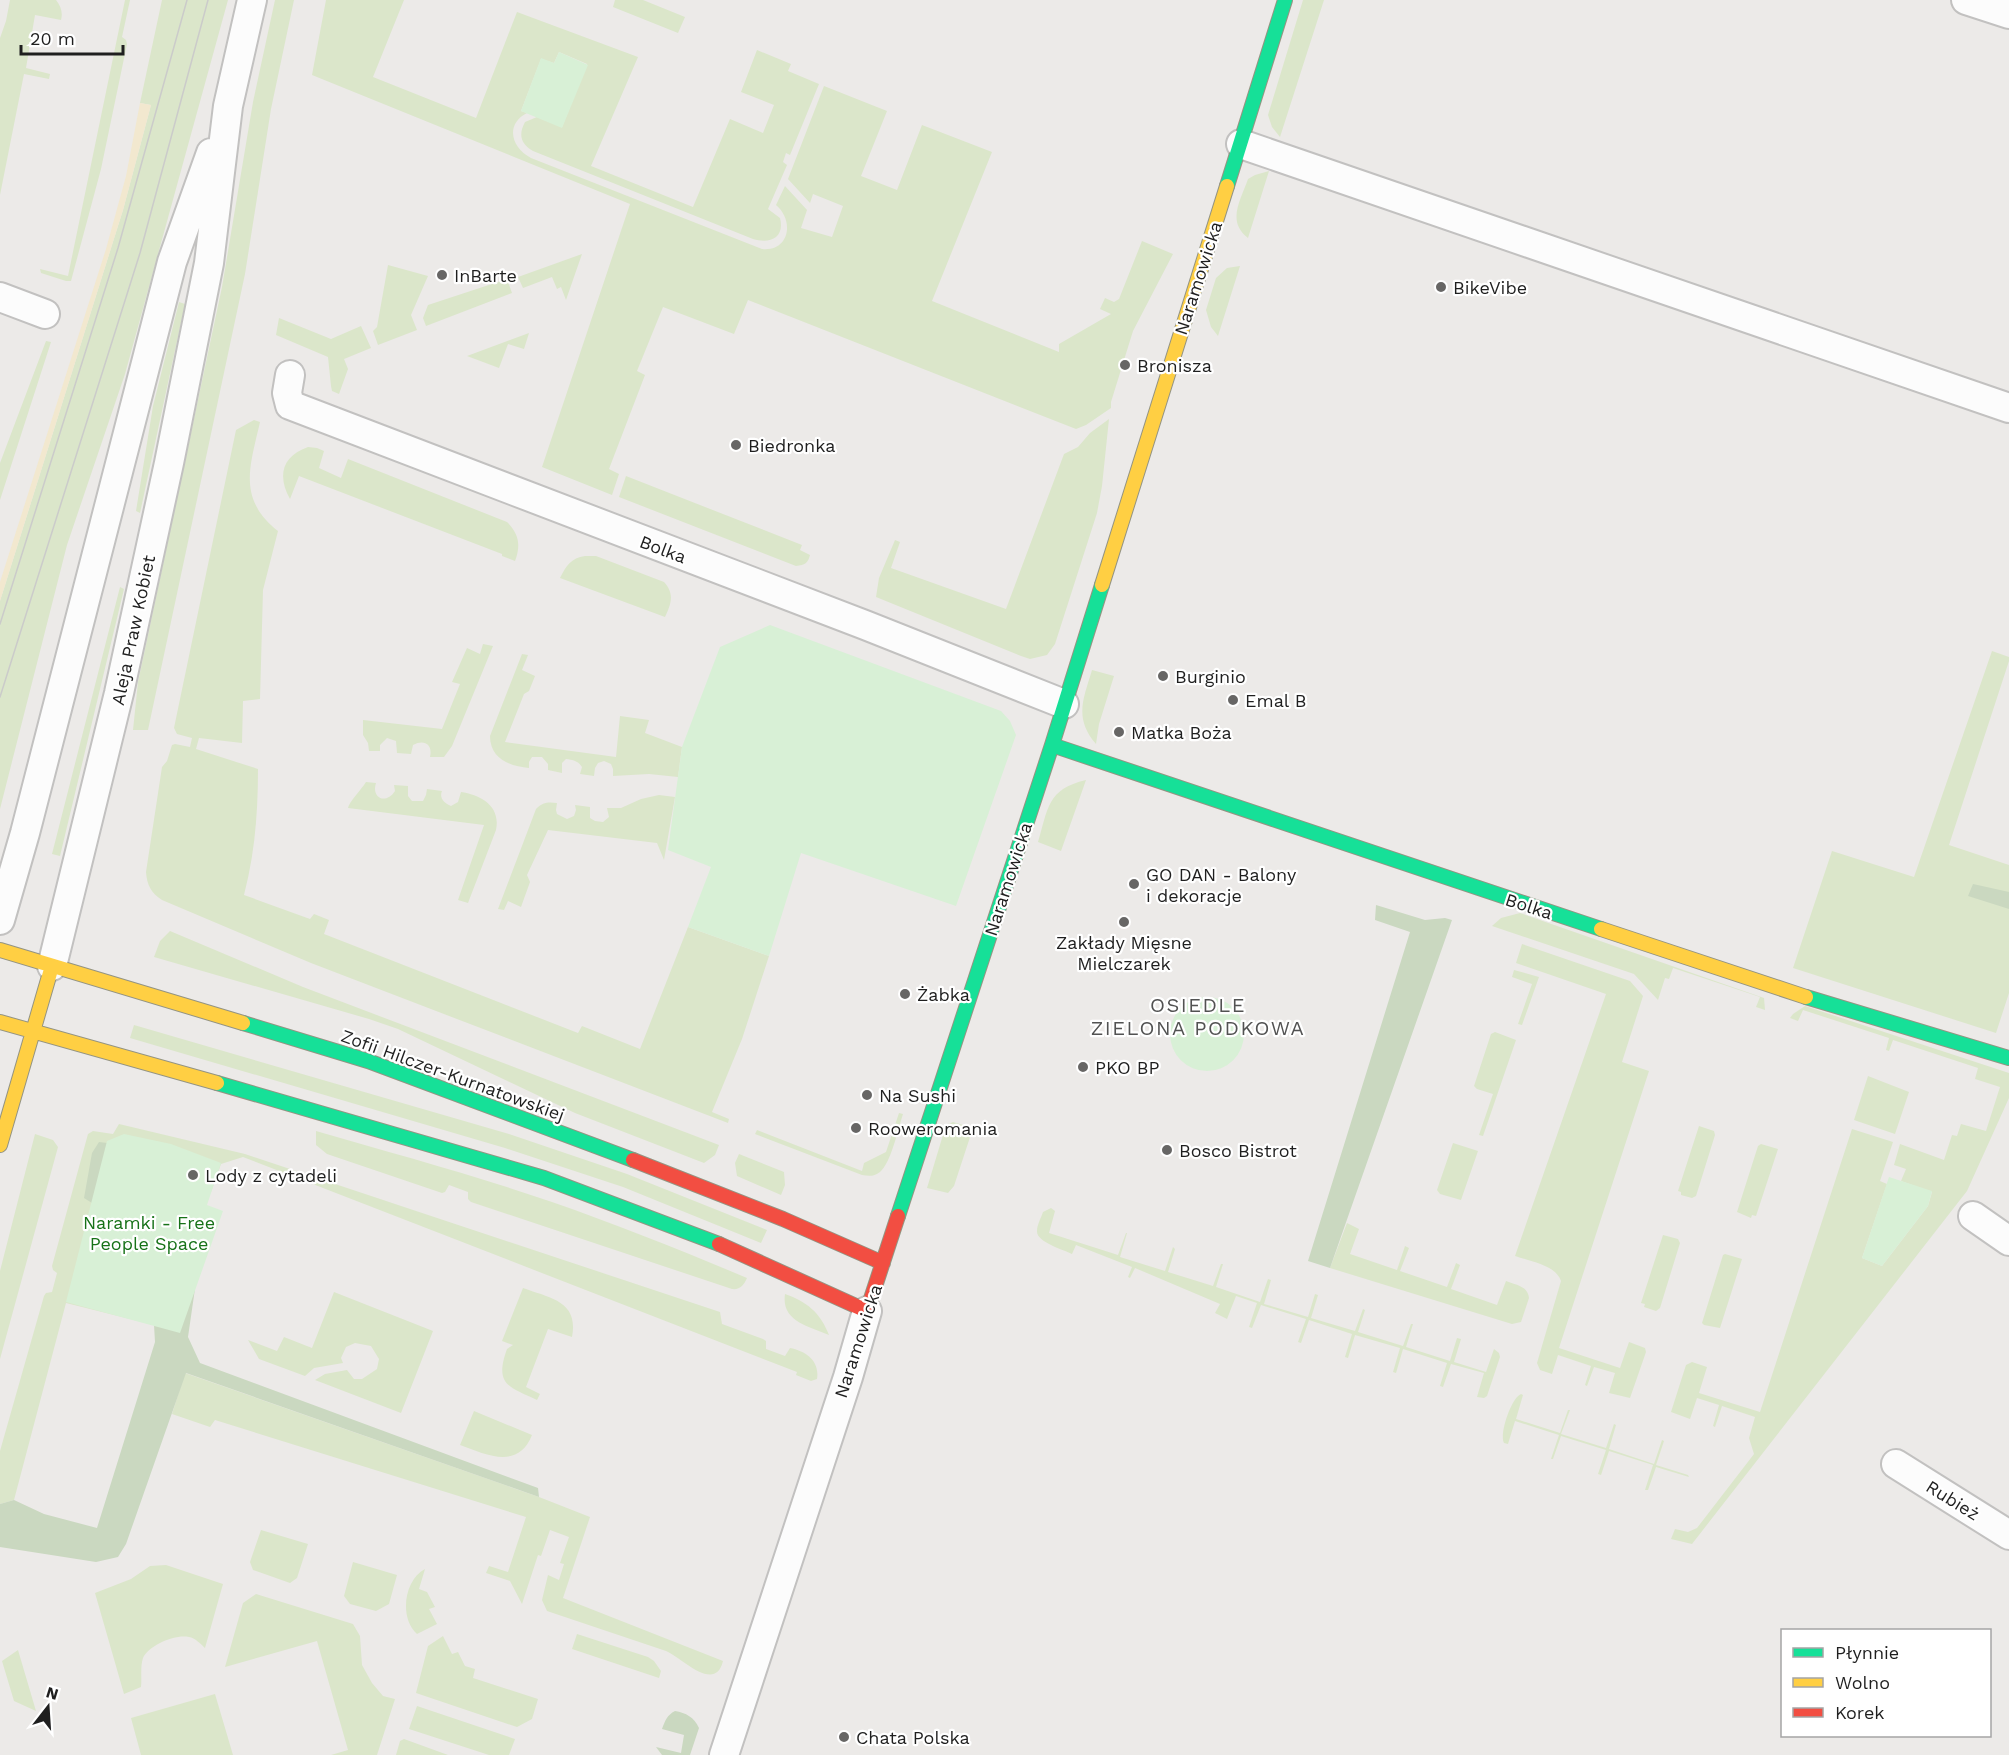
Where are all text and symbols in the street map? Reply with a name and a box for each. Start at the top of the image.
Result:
scale bar [21,18,123,56]
text: 20 m [30,28,75,49]
street label: Naramowicka [1170,218,1226,338]
place label: InBarte [454,265,517,286]
marker: InBarte [435,268,449,282]
place label: BikeVibe [1453,277,1527,298]
marker: BikeVibe [1434,280,1448,294]
place label: Bronisza [1137,355,1212,376]
marker: Bronisza [1118,358,1132,372]
place label: Biedronka [748,435,835,456]
marker: Biedronka [729,438,743,452]
street label: Bolka [637,531,689,567]
street label: Aleja Praw Kobiet [107,553,159,707]
place label: Burginio [1175,666,1246,687]
marker: Burginio [1156,669,1170,683]
place label: Emal B [1245,690,1307,711]
marker: Emal B [1226,693,1240,707]
place label: Matka Boża [1131,722,1232,743]
marker: Matka Boża [1112,725,1126,739]
street label: Naramowicka [980,819,1036,939]
place label: GO DAN - Balony i dekoracje [1146,864,1297,906]
marker: GO DAN - Balony i dekoracje [1127,877,1141,891]
street label: Bolka [1503,889,1555,923]
marker: Zakłady Mięsne Mielczarek [1117,915,1131,929]
place label: Zakłady Mięsne Mielczarek [1056,932,1192,974]
place label: Żabka [917,984,970,1005]
marker: Żabka [898,987,912,1001]
district label: OSIEDLE ZIELONA PODKOWA [1091,993,1305,1040]
street label: Zofii Hilczer-Kurnatowskiej [338,1025,568,1125]
place label: PKO BP [1095,1057,1160,1078]
marker: PKO BP [1076,1060,1090,1074]
place label: Na Sushi [879,1085,956,1106]
marker: Na Sushi [860,1088,874,1102]
place label: Rooweromania [868,1118,997,1139]
marker: Rooweromania [849,1121,863,1135]
place label: Bosco Bistrot [1179,1140,1297,1161]
marker: Bosco Bistrot [1160,1143,1174,1157]
place label: Lody z cytadeli [205,1165,337,1186]
marker: Lody z cytadeli [186,1168,200,1182]
park label: Naramki - Free People Space [83,1212,215,1254]
street label: Naramowicka [830,1281,886,1401]
street label: Rubież [1922,1475,1984,1525]
legend [1781,1629,1991,1737]
text: Płynnie [1835,1642,1899,1663]
text: Wolno [1835,1672,1890,1693]
north arrow [18,1677,78,1737]
text: N [44,1682,61,1704]
text: Korek [1835,1702,1885,1723]
place label: Chata Polska [856,1727,970,1748]
marker: Chata Polska [837,1730,851,1744]

